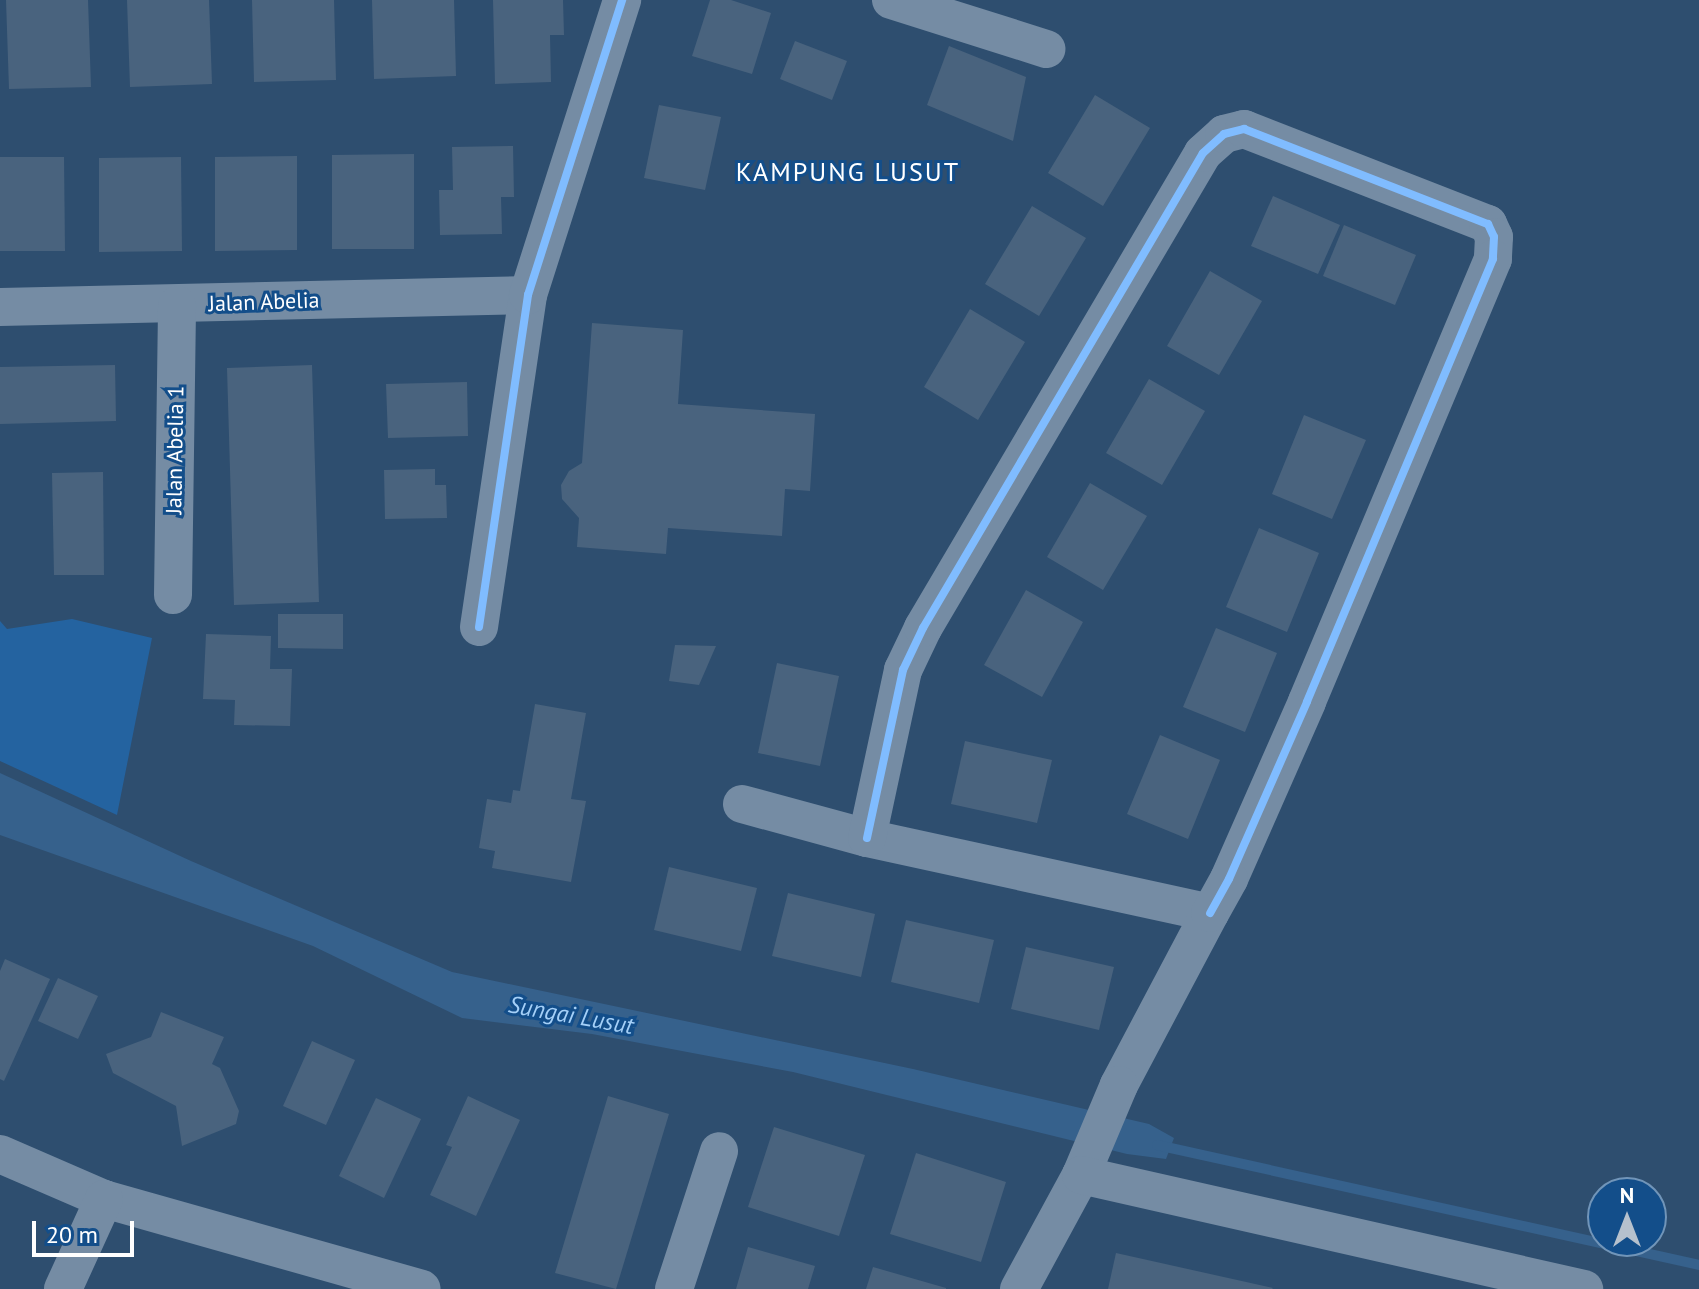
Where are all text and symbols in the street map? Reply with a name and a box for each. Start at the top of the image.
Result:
district label: KAMPUNG LUSUT [736,156,960,188]
street label: Jalan Abelia [208,287,320,317]
street label: Jalan Abelia 1 [161,385,189,515]
water label: Sungai Lusut [506,990,636,1040]
north arrow [1587,1177,1667,1257]
text: N [1620,1181,1634,1209]
scale bar [36,1205,138,1255]
text: 20 m [46,1219,98,1250]

